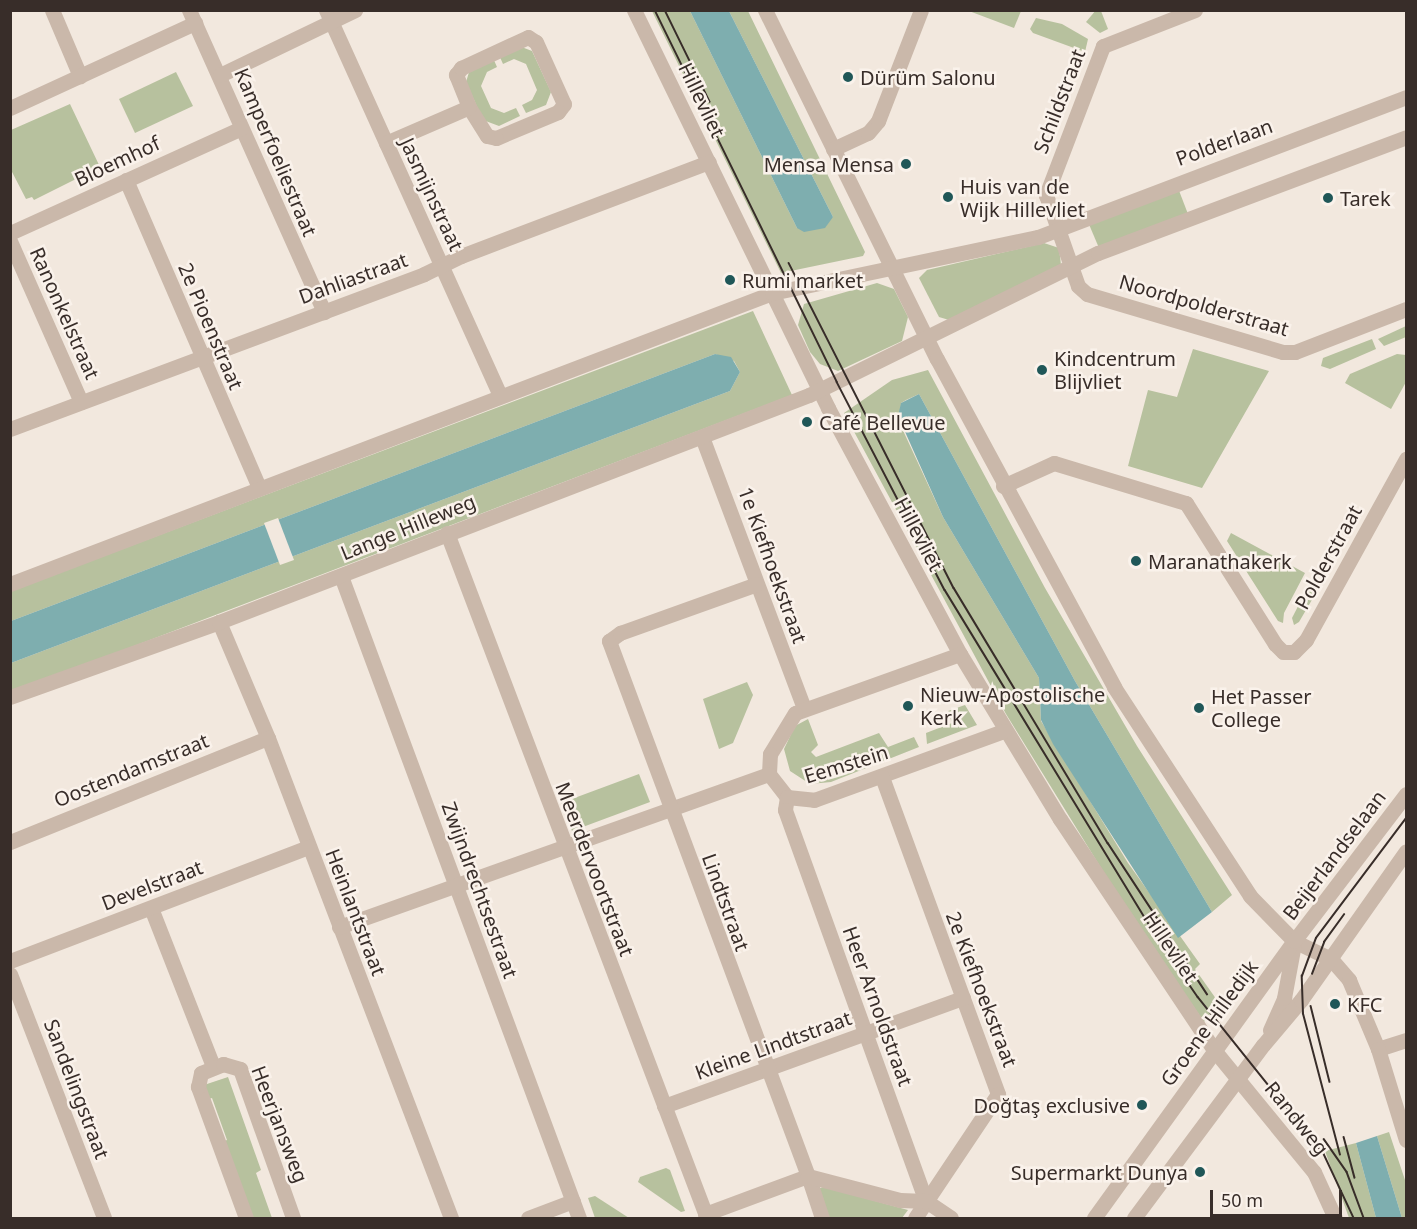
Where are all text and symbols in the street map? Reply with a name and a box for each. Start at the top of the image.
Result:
street label: Schildstraat [1028,45,1090,157]
street label: Hillevliet [674,59,730,141]
street label: Kamperfoeliestraat [230,64,322,240]
place label: Dürüm Salonu [860,65,996,89]
marker: Dürüm Salonu [841,70,855,84]
street label: Polderlaan [1172,113,1276,171]
street label: Bloemhof [70,131,164,191]
street label: Jasmijnstraat [395,134,469,254]
place label: Mensa Mensa [764,152,894,176]
marker: Mensa Mensa [899,157,913,171]
place label: Huis van de Wijk Hillevliet [960,174,1085,221]
place label: Tarek [1340,186,1391,210]
marker: Huis van de Wijk Hillevliet [941,190,955,204]
marker: Tarek [1321,191,1335,205]
street label: Ranonkelstraat [25,243,105,383]
street label: Dahliastraat [295,247,411,309]
street label: 2e Pioenstraat [174,259,248,393]
place label: Rumi market [742,268,863,292]
street label: Noordpolderstraat [1116,269,1292,341]
marker: Rumi market [723,273,737,287]
place label: Kindcentrum Blijvliet [1054,346,1176,393]
marker: Kindcentrum Blijvliet [1035,363,1049,377]
place label: Café Bellevue [819,410,945,434]
marker: Café Bellevue [800,415,814,429]
street label: 1e Kiefhoekstraat [734,484,812,646]
street label: Lange Hilleweg [337,489,479,565]
street label: Hillevliet [890,493,948,575]
street label: Polderstraat [1290,501,1366,613]
place label: Maranathakerk [1148,549,1292,573]
marker: Maranathakerk [1129,554,1143,568]
place label: Nieuw-Apostolische Kerk [920,682,1105,729]
place label: Het Passer College [1211,684,1312,731]
marker: Nieuw-Apostolische Kerk [901,699,915,713]
marker: Het Passer College [1192,701,1206,715]
street label: Oostendamstraat [50,728,212,812]
street label: Eemstein [801,740,891,788]
street label: Meerdervoortstraat [551,779,639,959]
street label: Beijerlandselaan [1277,785,1391,925]
street label: Zwijndrechtsestraat [437,799,523,981]
street label: Heinlantstraat [321,845,391,979]
street label: Lindtstraat [697,850,755,954]
street label: Develstraat [98,855,206,915]
street label: Hillevliet [1139,907,1203,987]
street label: 2e Kiefhoekstraat [941,908,1023,1070]
street label: Heer Arnoldstraat [838,923,918,1089]
street label: Groene Hilledijk [1155,955,1263,1091]
place label: KFC [1347,992,1382,1016]
marker: KFC [1328,997,1342,1011]
street label: Kleine Lindtstraat [692,1006,854,1084]
street label: Sandelingstraat [39,1016,115,1162]
street label: Heerjansweg [247,1062,313,1186]
street label: Randweg [1260,1076,1334,1160]
place label: Doğtaş exclusive [973,1093,1130,1117]
marker: Doğtaş exclusive [1135,1098,1149,1112]
place label: Supermarkt Dunya [1011,1160,1188,1184]
marker: Supermarkt Dunya [1193,1165,1207,1179]
scale bar [1213,1178,1345,1216]
text: 50 m [1221,1188,1263,1212]

